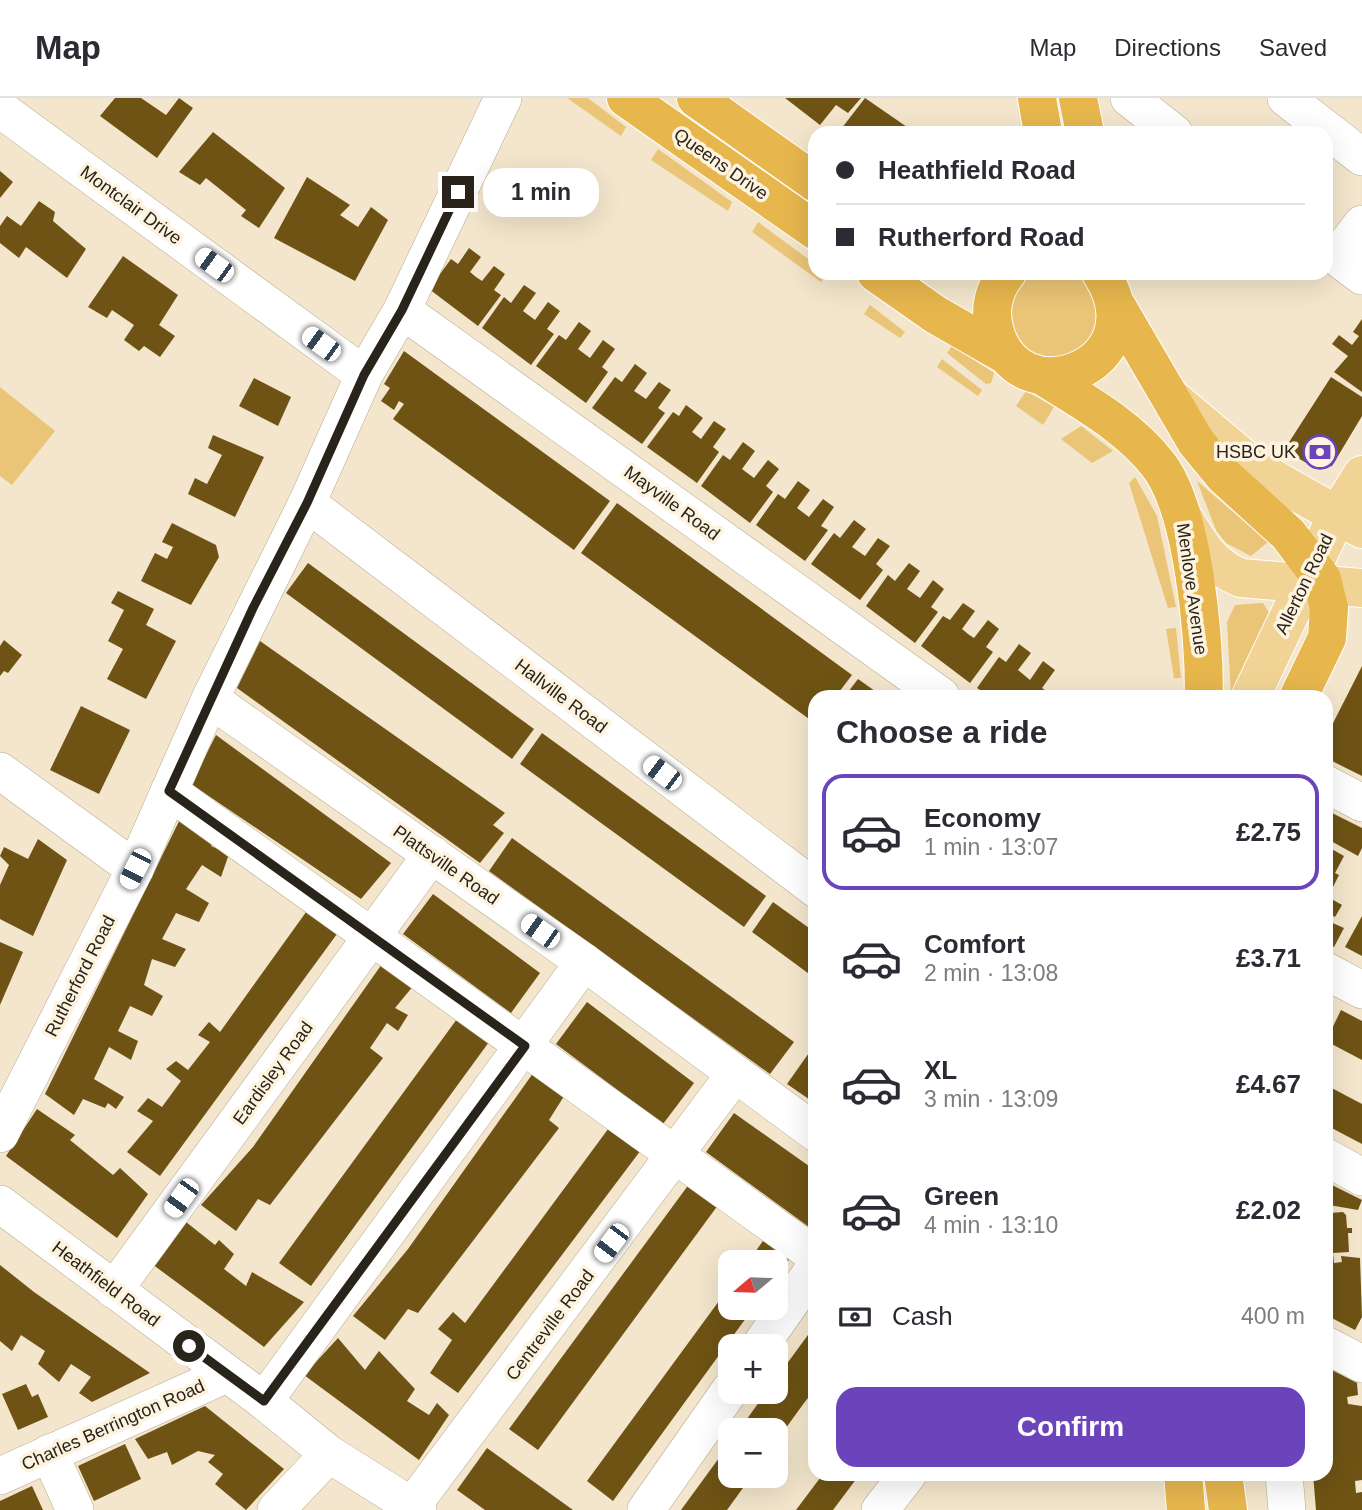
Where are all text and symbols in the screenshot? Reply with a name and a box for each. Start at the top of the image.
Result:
text: Map [35,29,101,66]
text: Map [1030,34,1076,61]
text: Directions [1114,34,1221,61]
text: Saved [1259,34,1327,61]
street label: Queens Drive [670,124,772,204]
text: Heathfield Road [878,155,1076,185]
street label: Montclair Drive [77,162,185,248]
callout: 1 min [482,168,598,217]
route end [442,176,474,208]
text: 1 min [511,179,571,205]
text: Rutherford Road [878,222,1085,252]
car [191,244,238,286]
car [298,323,345,365]
bank icon: HSBC UK [1301,433,1339,471]
place label: HSBC UK [1216,442,1296,462]
street label: Mayville Road [620,462,724,544]
street label: Menlove Avenue [1173,522,1211,656]
street label: Allerton Road [1271,531,1337,637]
street label: Hallville Road [511,655,611,737]
text: Choose a ride [836,714,1048,750]
car [639,752,686,794]
icon: car [840,801,903,864]
text: Economy [924,803,1041,833]
text: £2.75 [1236,817,1301,847]
street label: Plattsville Road [389,821,503,909]
text: 1 min · 13:07 [924,834,1058,860]
car [117,846,154,892]
car [517,910,564,952]
street label: Rutherford Road [41,912,119,1040]
icon: car [840,927,903,990]
text: Comfort [924,929,1025,959]
text: £3.71 [1236,943,1301,973]
text: 2 min · 13:08 [924,960,1058,986]
street label: Eardisley Road [229,1018,317,1128]
icon: car [840,1053,903,1116]
text: XL [924,1055,957,1085]
text: £4.67 [1236,1069,1301,1099]
text: 3 min · 13:09 [924,1086,1058,1112]
car [161,1175,202,1221]
icon: car [840,1179,903,1242]
text: Green [924,1181,999,1211]
text: £2.02 [1236,1195,1301,1225]
text: 4 min · 13:10 [924,1212,1058,1238]
car [590,1220,633,1266]
street label: Heathfield Road [48,1237,164,1331]
north arrow [718,1250,788,1320]
map controls [718,1250,788,1488]
street label: Centreville Road [502,1266,598,1384]
icon: cash [836,1298,874,1336]
text: Cash [892,1301,953,1331]
text: 400 m [1241,1303,1305,1329]
route start [173,1330,205,1362]
button: + [718,1334,788,1404]
street label: Charles Berrington Road [18,1376,208,1474]
button: Confirm [836,1387,1305,1467]
button: − [718,1418,788,1488]

